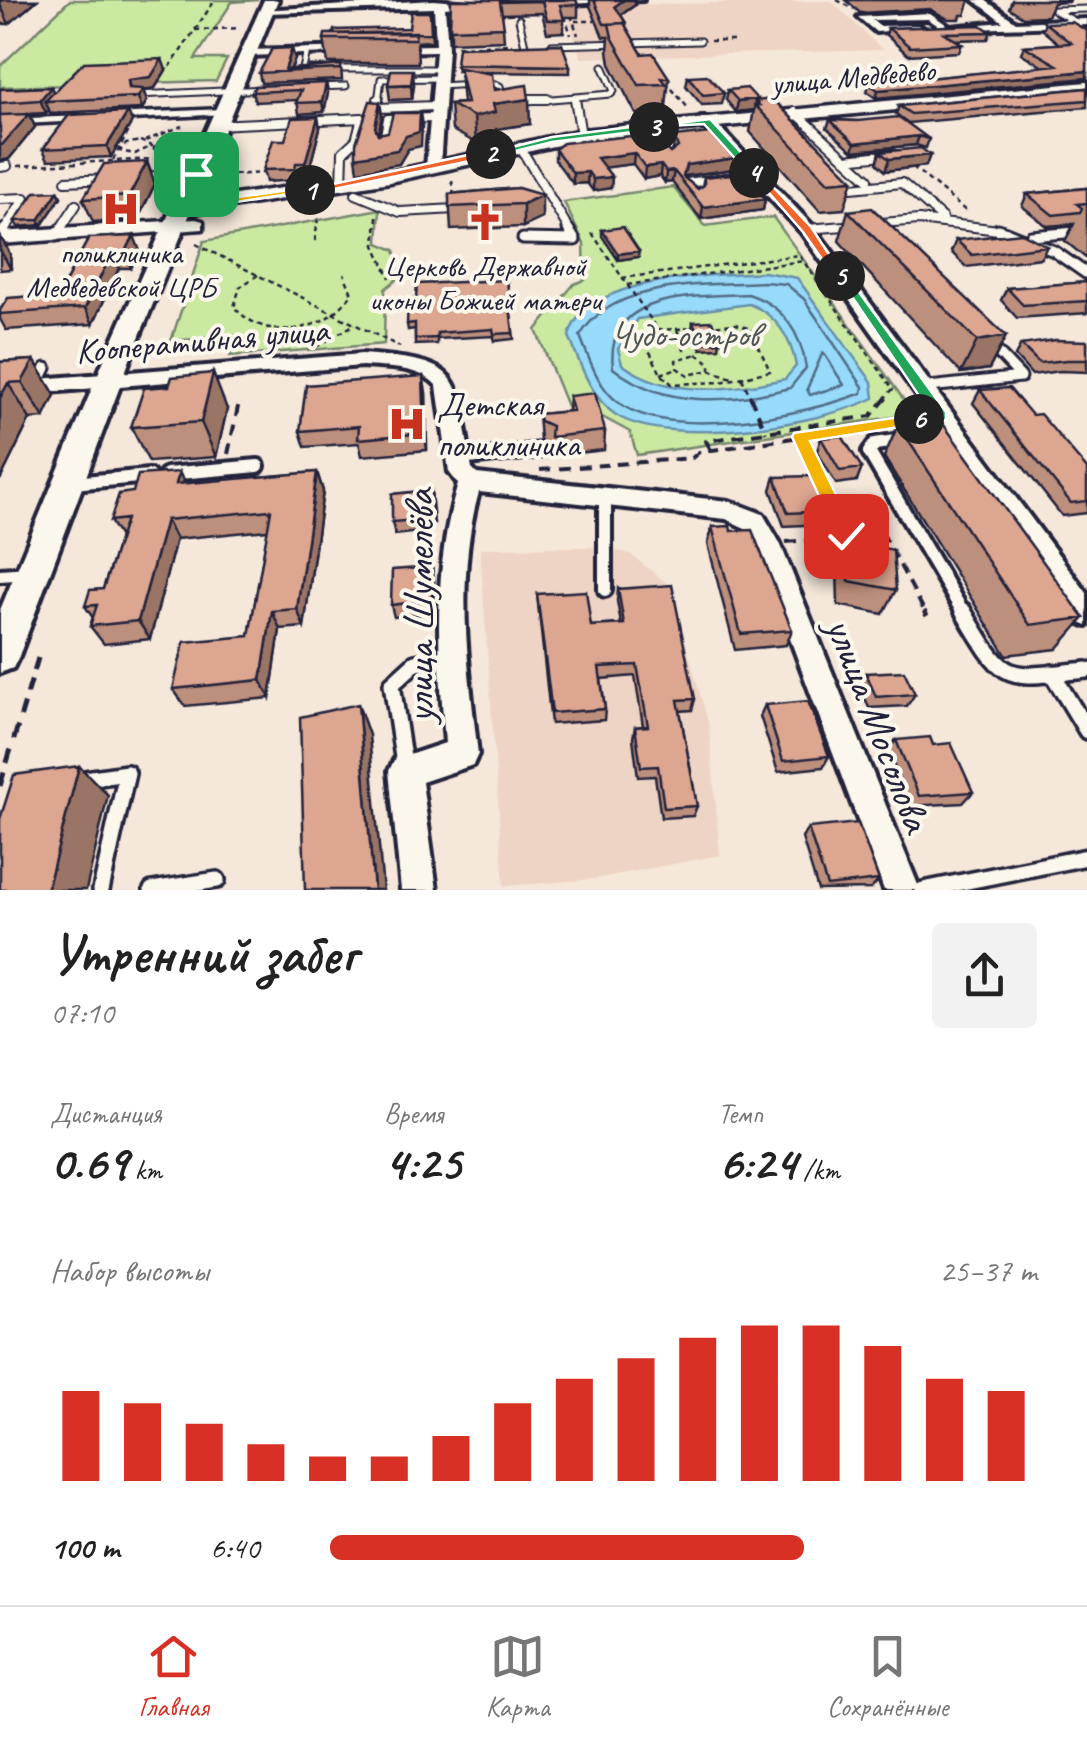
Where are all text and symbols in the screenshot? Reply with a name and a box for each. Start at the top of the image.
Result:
street label: улица Медведево [768,51,938,103]
pin: 3 [629,102,679,152]
text: 3 [648,109,660,144]
pin: 2 [466,129,516,179]
pin [154,132,239,217]
text: 2 [485,136,497,171]
icon: arrive [169,147,224,202]
pin: 4 [729,148,779,198]
text: 4 [748,155,760,190]
pin: 1 [285,165,335,215]
text: 1 [304,172,316,207]
hospital icon: поликлиника Медведевской ЦРБ [100,188,142,230]
church icon: Церковь Державной иконы Божией матери [464,201,506,243]
place label: поликлиника Медведевской ЦРБ [26,234,220,306]
place label: Церковь Державной иконы Божией матери [369,247,603,319]
pin: 5 [815,251,865,301]
text: 5 [834,258,846,293]
street label: Кооперативная улица [74,307,333,374]
park label: Чудо-остров [611,312,767,357]
place label: Детская поликлиника [437,382,582,467]
pin: 6 [894,394,944,444]
text: 6 [912,401,926,436]
hospital icon: Детская поликлиника [386,403,428,445]
street label: улица Шумелёва [393,486,446,726]
pin [804,494,889,579]
icon: check [819,509,874,564]
street label: улица Мосолова [812,607,945,842]
text: Утренний забег [50,919,357,989]
button: share [932,923,1037,1028]
text: 07:10 [50,992,114,1033]
text: Дистанция [50,1096,162,1131]
text: Время [384,1096,443,1131]
text: Темп [718,1096,763,1131]
text: 0.69 [50,1131,128,1194]
text: 4:25 [384,1131,461,1194]
text: 6:24 [718,1131,796,1194]
text: km [128,1152,162,1187]
text: /km [796,1152,840,1187]
text: Набор высоты [50,1250,209,1291]
text: 25–37 m [939,1250,1037,1291]
text: 100 m [50,1527,119,1568]
text: 6:40 [210,1527,260,1568]
tab: Главная [139,1629,209,1724]
tab: Карта [486,1629,550,1724]
tab: Сохранённые [827,1629,948,1724]

